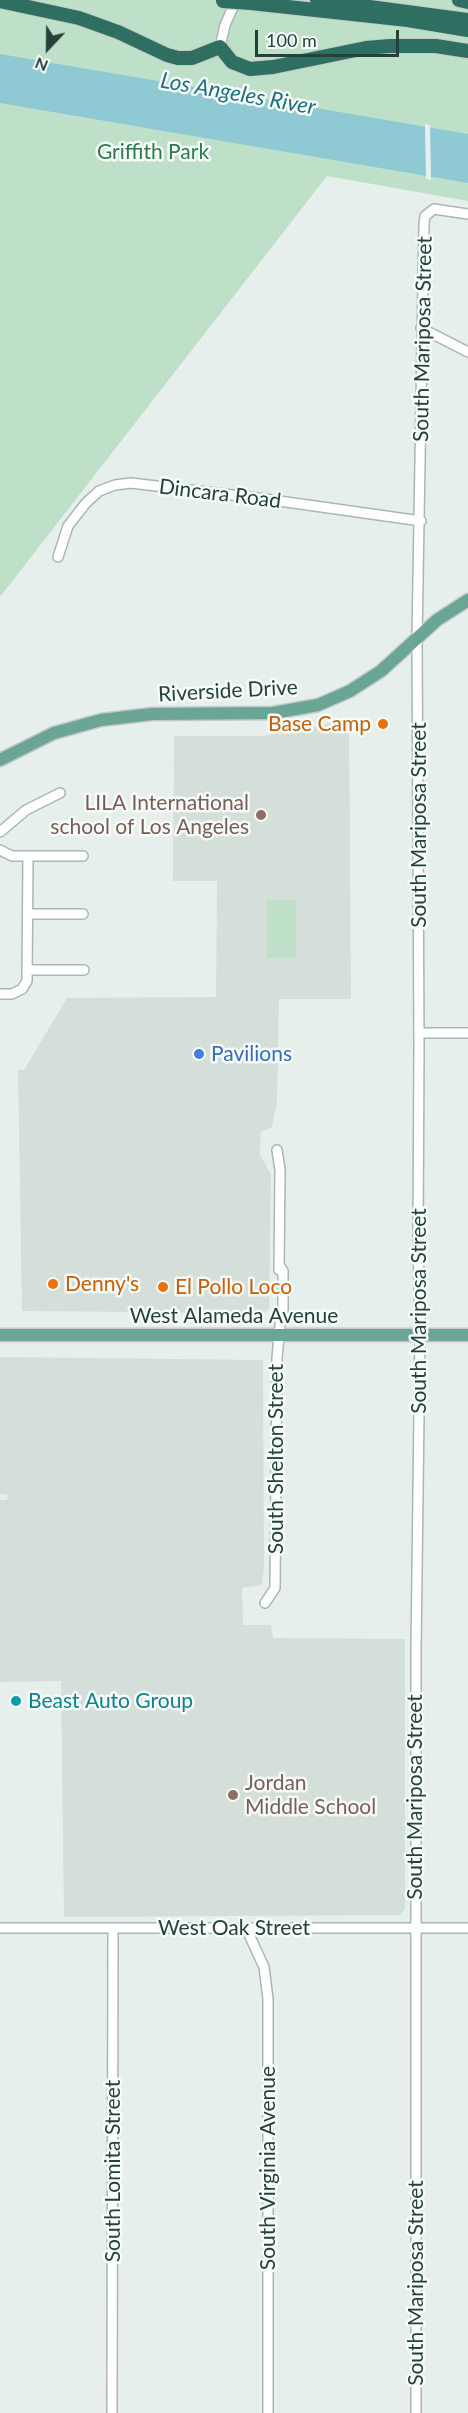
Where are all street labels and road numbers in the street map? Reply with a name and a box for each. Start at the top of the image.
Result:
street label: South Mariposa Street [409,236,437,442]
street label: Dincara Road [157,474,283,514]
street label: Riverside Drive [158,675,298,707]
street label: South Mariposa Street [406,722,432,928]
street label: South Mariposa Street [406,1208,432,1414]
street label: West Alameda Avenue [130,1303,338,1329]
street label: South Shelton Street [263,1364,289,1554]
street label: South Mariposa Street [402,1694,428,1900]
street label: West Oak Street [158,1915,310,1941]
street label: South Virginia Avenue [255,2066,281,2270]
street label: South Lomita Street [100,2080,126,2262]
street label: South Mariposa Street [403,2180,429,2386]

